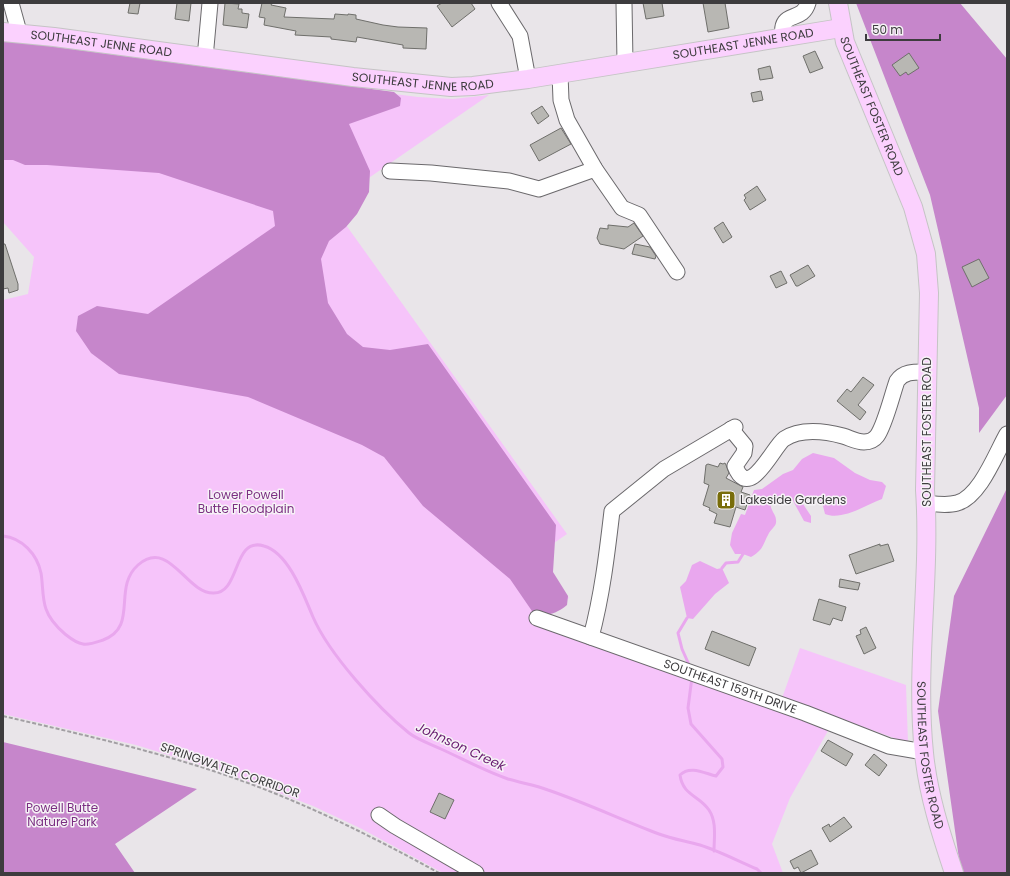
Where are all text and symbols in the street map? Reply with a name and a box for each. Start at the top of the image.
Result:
scale bar [866,16,940,42]
text: 50 m [872,21,903,38]
street label: SOUTHEAST JENNE ROAD [671,24,815,63]
street label: SOUTHEAST JENNE ROAD [30,26,173,61]
street label: SOUTHEAST FOSTER ROAD [836,35,908,178]
street label: SOUTHEAST JENNE ROAD [351,68,495,95]
street label: SOUTHEAST FOSTER ROAD [918,357,935,507]
park label: Lower Powell Butte Floodplain [198,486,294,517]
building icon: Lakeside Gardens [715,489,737,511]
place label: Lakeside Gardens [740,491,846,508]
street label: SOUTHEAST 159TH DRIVE [661,655,799,717]
street label: SOUTHEAST FOSTER ROAD [913,681,949,831]
water label: Johnson Creek [413,717,510,776]
street label: SPRINGWATER CORRIDOR [158,738,302,801]
park label: Powell Butte Nature Park [26,799,98,830]

